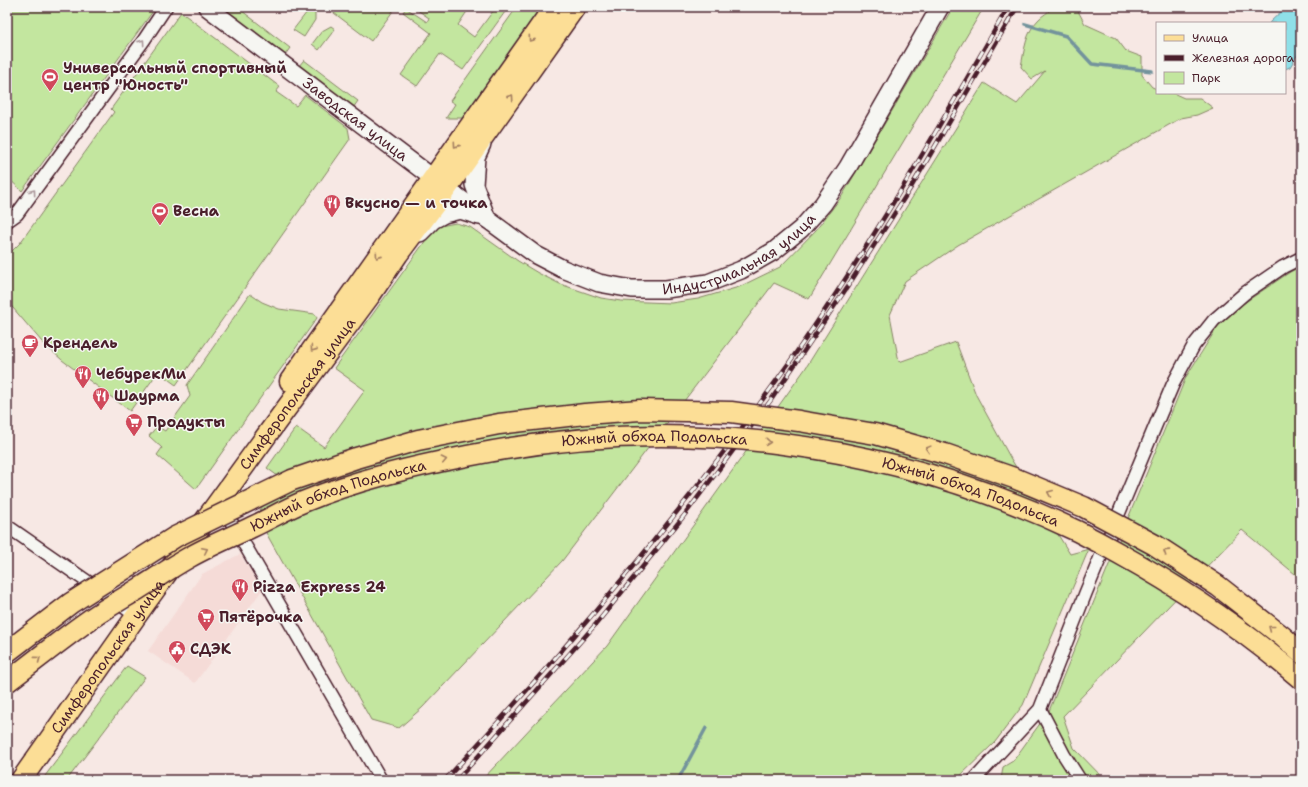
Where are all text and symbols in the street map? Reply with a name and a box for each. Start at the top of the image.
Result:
legend [1156,22,1286,94]
text: Улица [1192,30,1229,46]
one-way arrow [528,35,536,42]
one-way arrow [137,39,145,46]
text: Железная дорога [1192,50,1295,66]
place label: Универсальный спортивный центр "Юность" [63,58,287,95]
sports icon: Универсальный спортивный центр "Юность" [40,67,60,92]
text: Парк [1192,70,1221,86]
street label: Заводская улица [299,73,413,166]
one-way arrow [506,94,514,101]
one-way arrow [453,141,461,148]
one-way arrow [28,190,35,197]
restaurant icon: Вкусно — и точка [322,193,342,218]
place label: Вкусно — и точка [345,193,488,213]
sports icon: Весна [150,201,170,226]
place label: Весна [173,201,220,221]
street label: Индустриальная улица [661,209,821,299]
one-way arrow [375,252,383,259]
street label: Симферопольская улица [235,313,361,474]
cafe icon: Крендель [20,333,40,358]
place label: Крендель [43,333,117,353]
one-way arrow [310,345,318,352]
restaurant icon: ЧебурекМи [73,364,93,389]
place label: ЧебурекМи [96,364,187,384]
restaurant icon: Шаурма [91,386,111,411]
place label: Шаурма [114,386,180,406]
supermarket icon: Продукты [124,412,144,437]
place label: Продукты [147,412,225,432]
street label: Южный обход Подольска [561,426,749,451]
one-way arrow [765,437,771,446]
one-way arrow [925,445,932,454]
street label: Южный обход Подольска [880,452,1063,532]
street label: Южный обход Подольска [247,455,429,536]
one-way arrow [441,457,447,465]
one-way arrow [1047,490,1055,498]
one-way arrow [201,547,209,555]
one-way arrow [1163,550,1170,557]
street label: Симферопольская улица [47,575,170,738]
restaurant icon: Pizza Express 24 [230,577,250,602]
place label: Pizza Express 24 [253,577,386,597]
supermarket icon: Пятёрочка [196,607,216,632]
place label: Пятёрочка [219,607,303,627]
one-way arrow [1269,625,1276,632]
public building icon: СДЭК [167,639,187,664]
place label: СДЭК [190,639,232,659]
one-way arrow [34,657,41,664]

